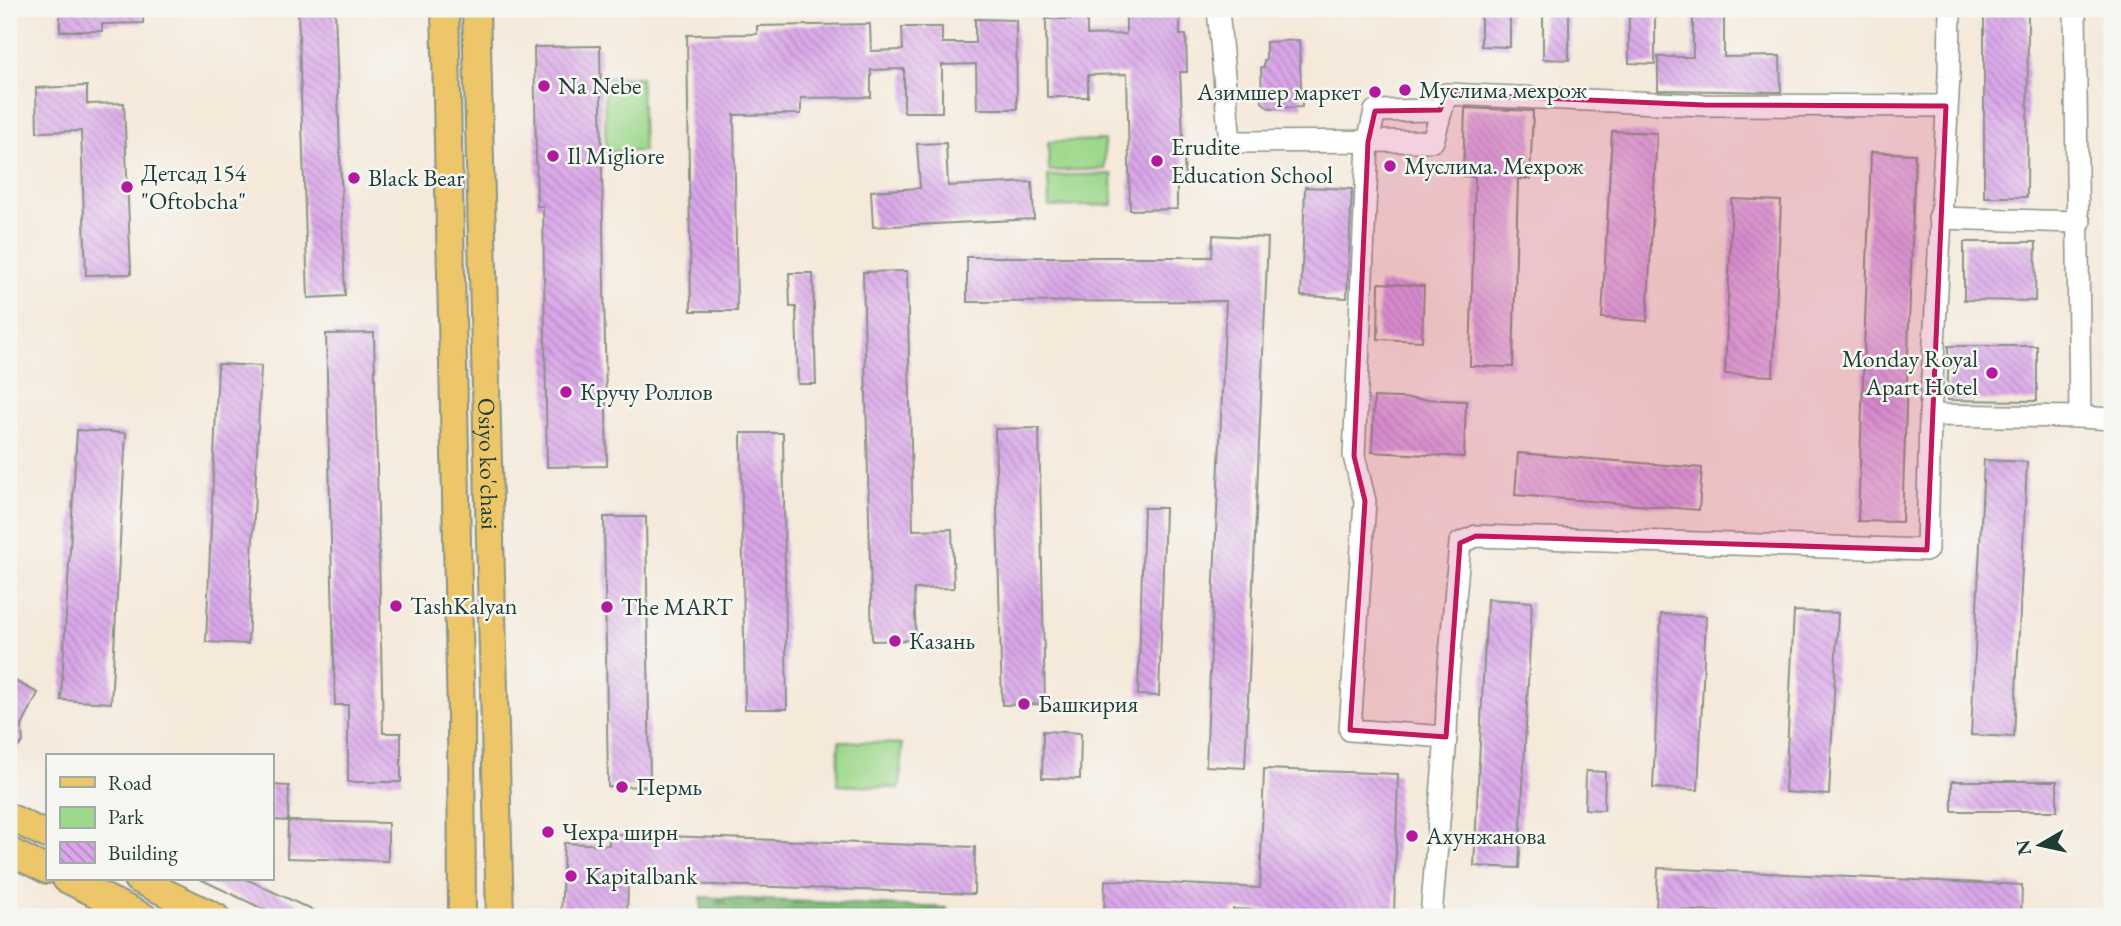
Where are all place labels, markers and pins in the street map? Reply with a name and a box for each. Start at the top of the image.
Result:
place label: Na Nebe [558,70,641,101]
place label: Муслима мехрож [1419,74,1587,105]
place label: Азимшер маркет [1196,76,1361,107]
marker: Na Nebe [536,78,552,94]
marker: Муслима мехрож [1397,82,1413,98]
marker: Азимшер маркет [1367,84,1383,100]
place label: Erudite Education School [1171,131,1333,190]
place label: Il Migliore [567,140,665,171]
marker: Il Migliore [545,148,561,164]
place label: Муслима. Мехрож [1404,150,1584,181]
marker: Erudite Education School [1149,153,1165,169]
place label: Детсад 154 "Oftobcha" [141,157,247,216]
marker: Муслима. Мехрож [1382,158,1398,174]
place label: Black Bear [368,162,464,193]
marker: Black Bear [346,170,362,186]
marker: Детсад 154 "Oftobcha" [119,179,135,195]
place label: Monday Royal Apart Hotel [1842,343,1978,402]
marker: Monday Royal Apart Hotel [1984,365,2000,381]
place label: Кручу Роллов [580,376,713,407]
marker: Кручу Роллов [558,384,574,400]
place label: TashKalyan [410,590,518,621]
place label: The MART [621,591,734,622]
marker: TashKalyan [388,598,404,614]
marker: The MART [599,599,615,615]
place label: Казань [909,625,975,656]
marker: Казань [887,633,903,649]
place label: Башкирия [1038,688,1139,719]
marker: Башкирия [1016,696,1032,712]
place label: Пермь [636,771,702,802]
marker: Пермь [614,779,630,795]
place label: Чехра ширн [562,816,678,847]
place label: Ахунжанова [1425,820,1547,851]
marker: Чехра ширн [540,824,556,840]
marker: Ахунжанова [1404,828,1420,844]
place label: Kapitalbank [585,860,698,891]
marker: Kapitalbank [563,868,579,884]

